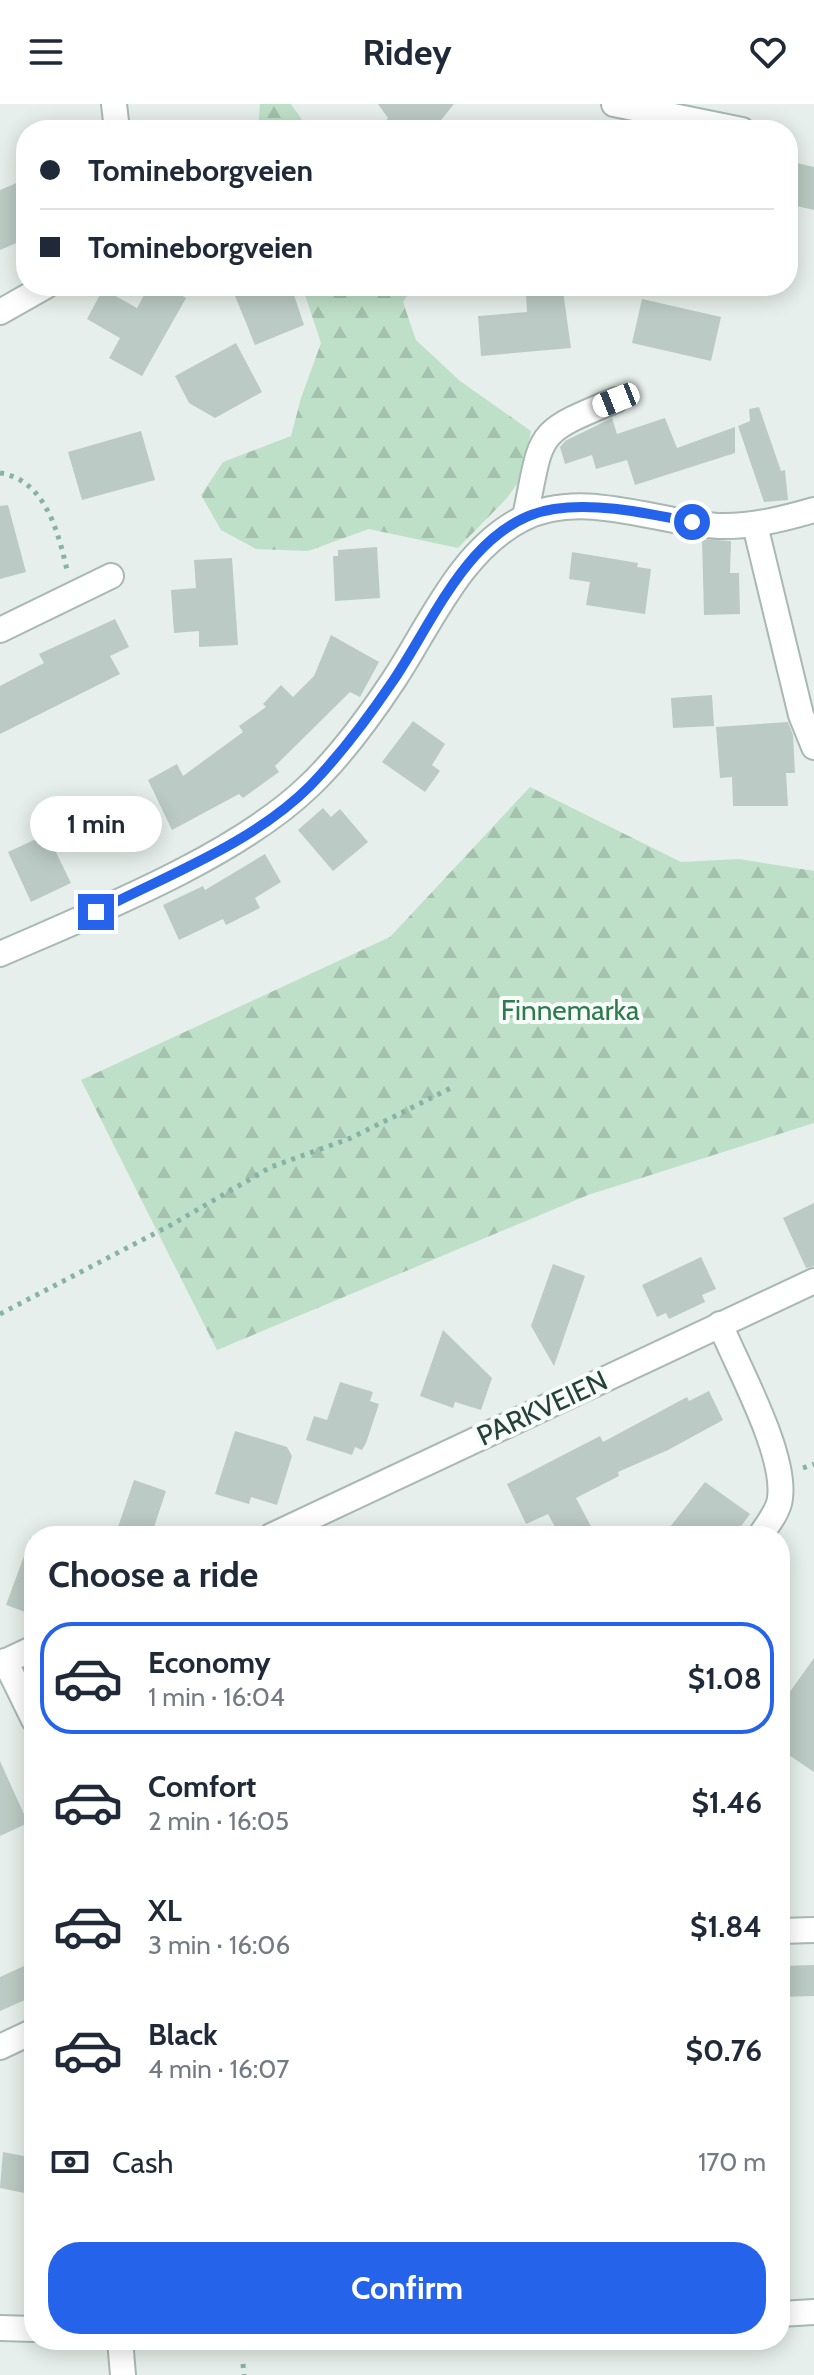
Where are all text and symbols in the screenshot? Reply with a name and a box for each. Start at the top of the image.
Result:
icon: menu [24,30,68,74]
text: Ridey [362,30,452,74]
icon: heart [746,30,790,74]
text: Tomineborgveien [88,152,313,189]
text: Tomineborgveien [88,229,313,266]
car [589,380,643,420]
route start [674,504,710,540]
callout: 1 min [30,796,162,852]
text: 1 min [67,808,125,840]
route end [78,894,114,930]
park label: Finnemarka [501,993,640,1027]
street label: PARKVEIEN [471,1363,613,1453]
text: Choose a ride [48,1552,258,1596]
icon: car [52,1642,124,1714]
text: Economy [148,1644,271,1681]
text: $1.08 [688,1660,762,1697]
text: 1 min · 16:04 [148,1681,285,1713]
icon: car [52,1766,124,1838]
text: Comfort [148,1768,256,1805]
text: $1.46 [691,1784,762,1821]
text: 2 min · 16:05 [148,1805,289,1837]
icon: car [52,1890,124,1962]
text: XL [148,1892,182,1929]
text: $1.84 [690,1908,762,1945]
text: 3 min · 16:06 [148,1929,290,1961]
icon: car [52,2014,124,2086]
text: Black [148,2016,218,2053]
text: $0.76 [686,2032,762,2069]
text: 4 min · 16:07 [148,2053,289,2085]
icon: cash [48,2140,92,2184]
text: Cash [112,2144,174,2181]
text: 170 m [698,2146,766,2178]
button: Confirm [48,2242,766,2334]

